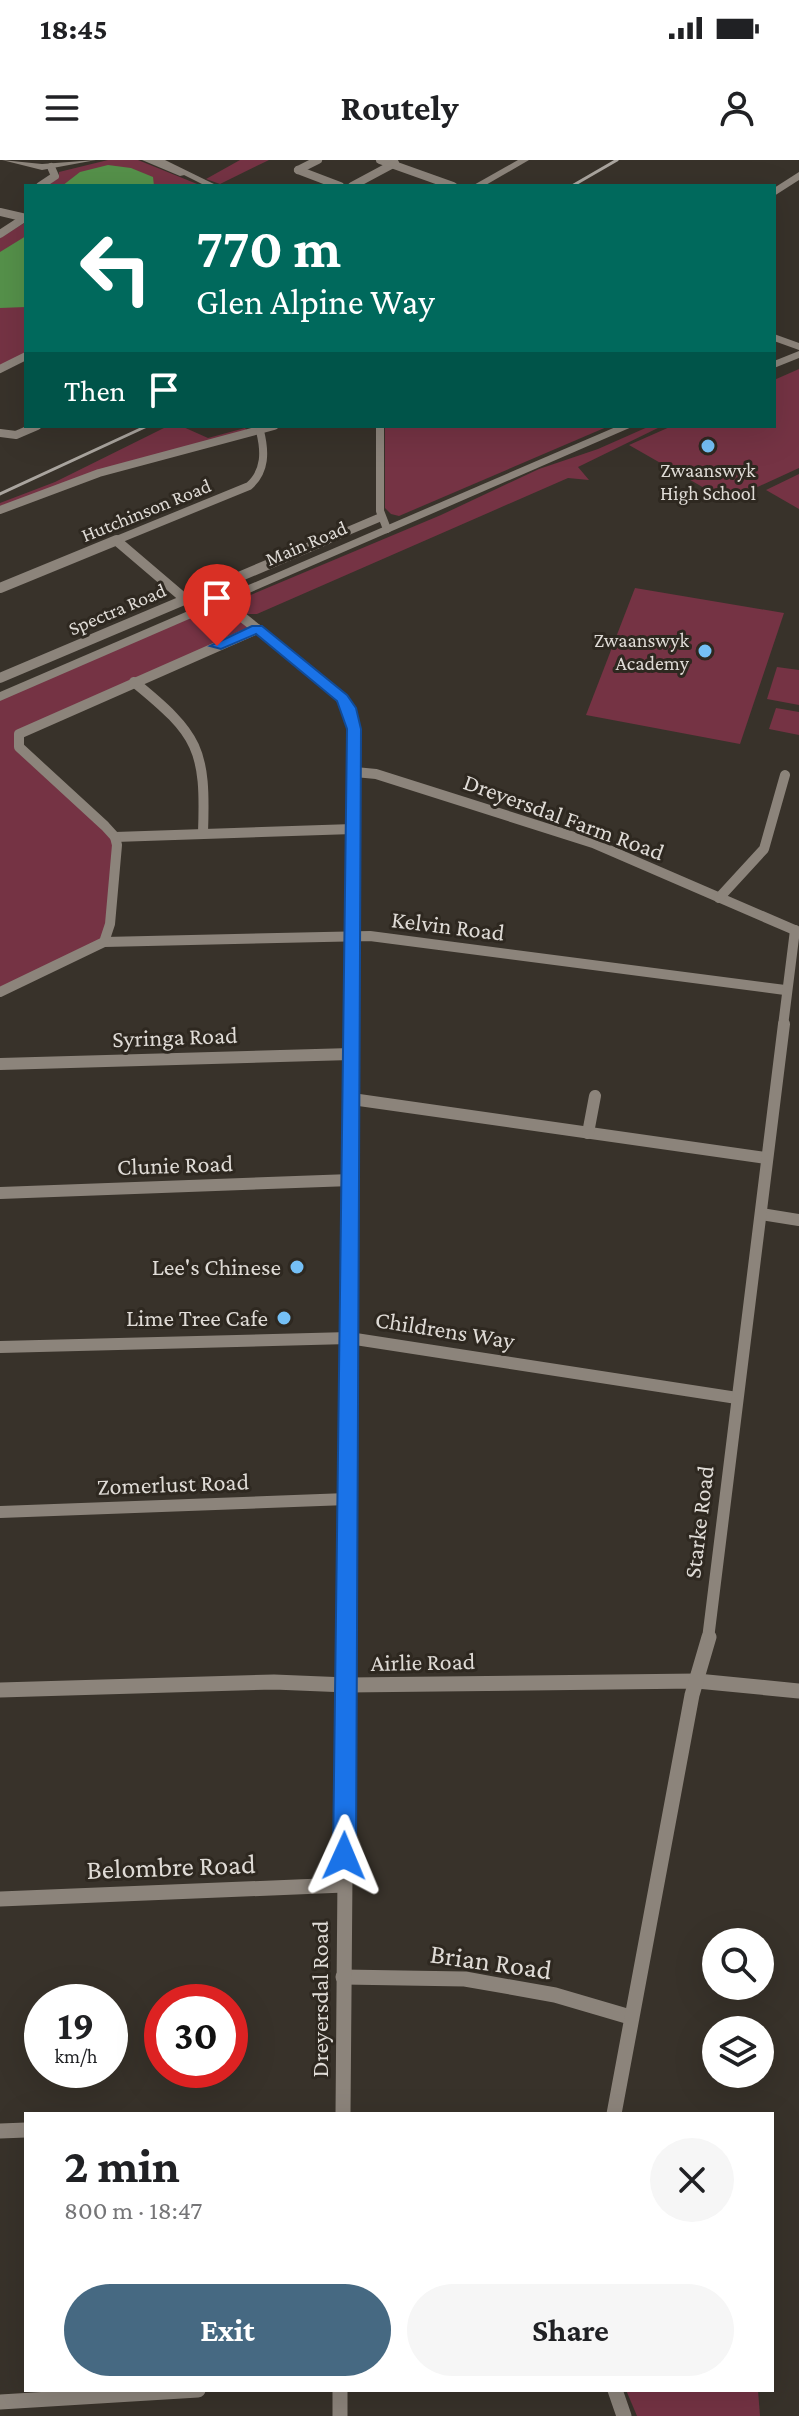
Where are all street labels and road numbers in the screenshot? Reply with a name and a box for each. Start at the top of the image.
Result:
street label: Hutchinson Road [78,474,215,546]
street label: Main Road [262,516,350,570]
street label: Spectra Road [65,578,170,640]
street label: Dreyersdal Farm Road [460,768,669,866]
street label: Kelvin Road [390,905,507,946]
street label: Syringa Road [112,1021,239,1052]
street label: Clunie Road [117,1149,234,1180]
street label: Childrens Way [374,1305,518,1354]
street label: Starke Road [678,1464,719,1580]
street label: Zomerlust Road [96,1467,250,1500]
street label: Airlie Road [370,1647,476,1676]
street label: Belombre Road [86,1848,256,1885]
street label: Dreyersdal Road [306,1920,333,2077]
street label: Brian Road [428,1938,554,1985]

